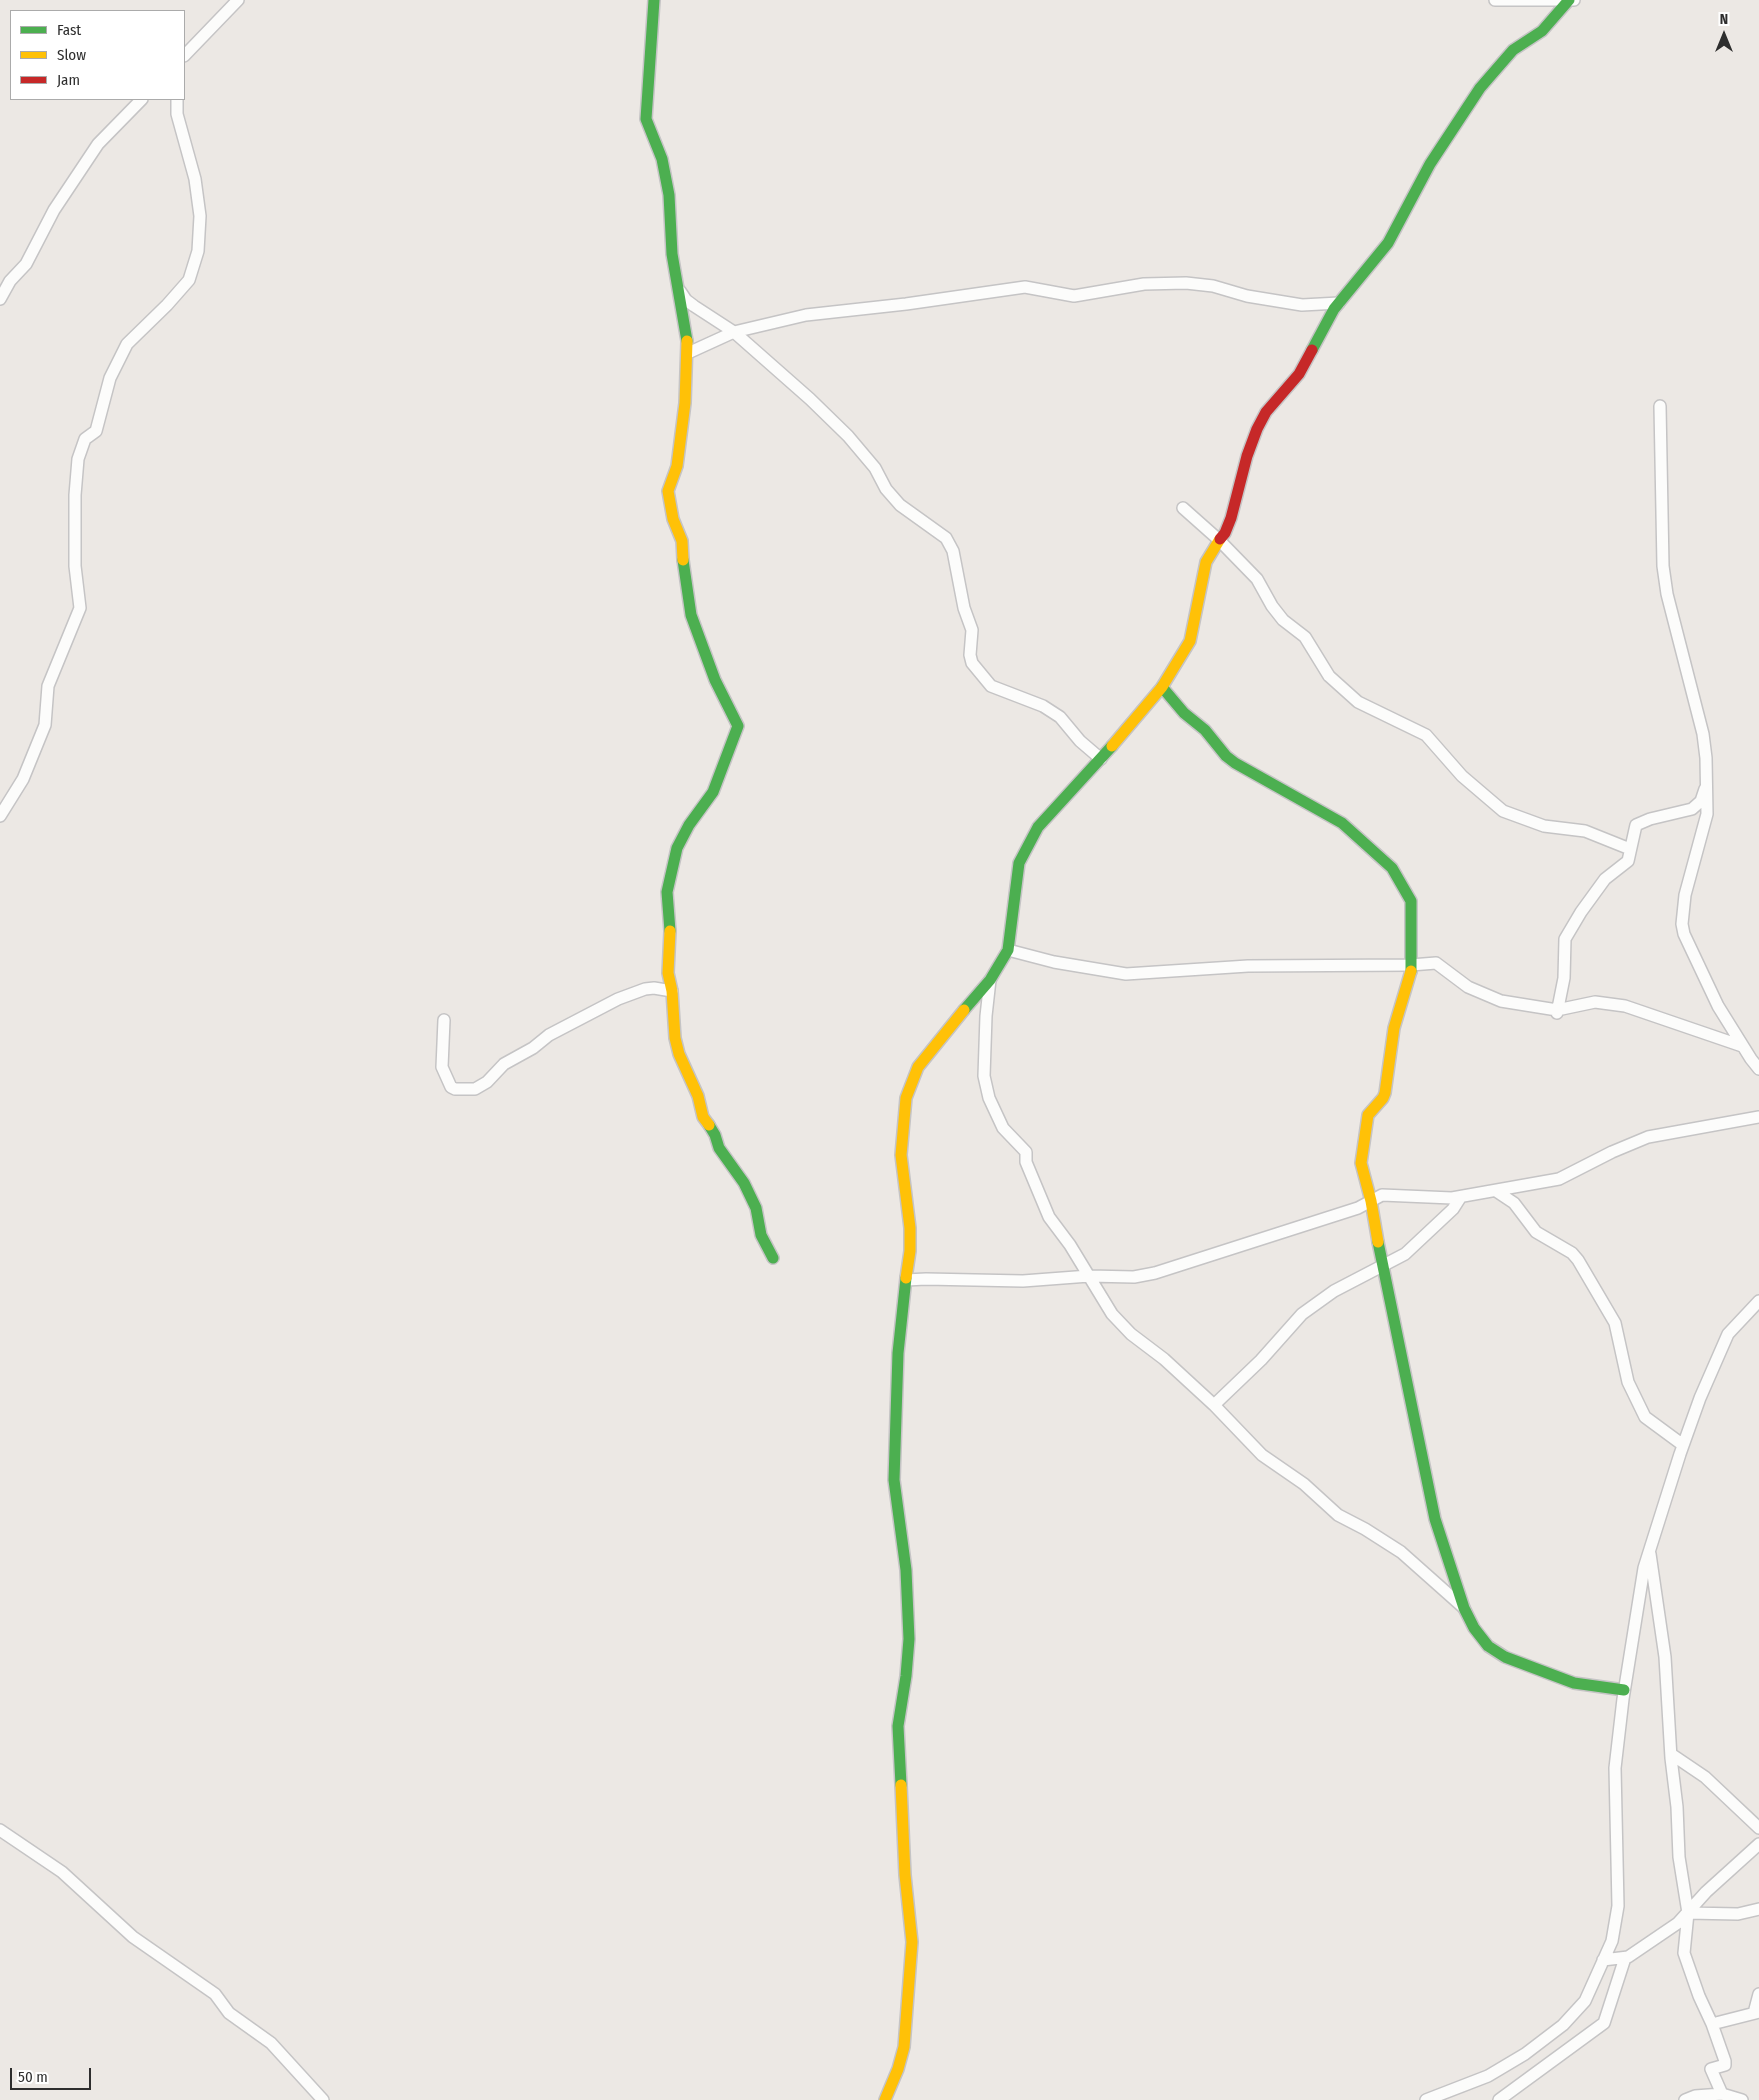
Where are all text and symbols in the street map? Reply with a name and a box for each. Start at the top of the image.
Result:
legend [10,10,185,100]
north arrow [1699,10,1749,60]
text: N [1720,11,1728,28]
text: Fast [57,21,81,39]
text: Slow [57,46,86,64]
text: Jam [57,71,80,89]
scale bar [12,2058,94,2090]
text: 50 m [18,2068,48,2086]

